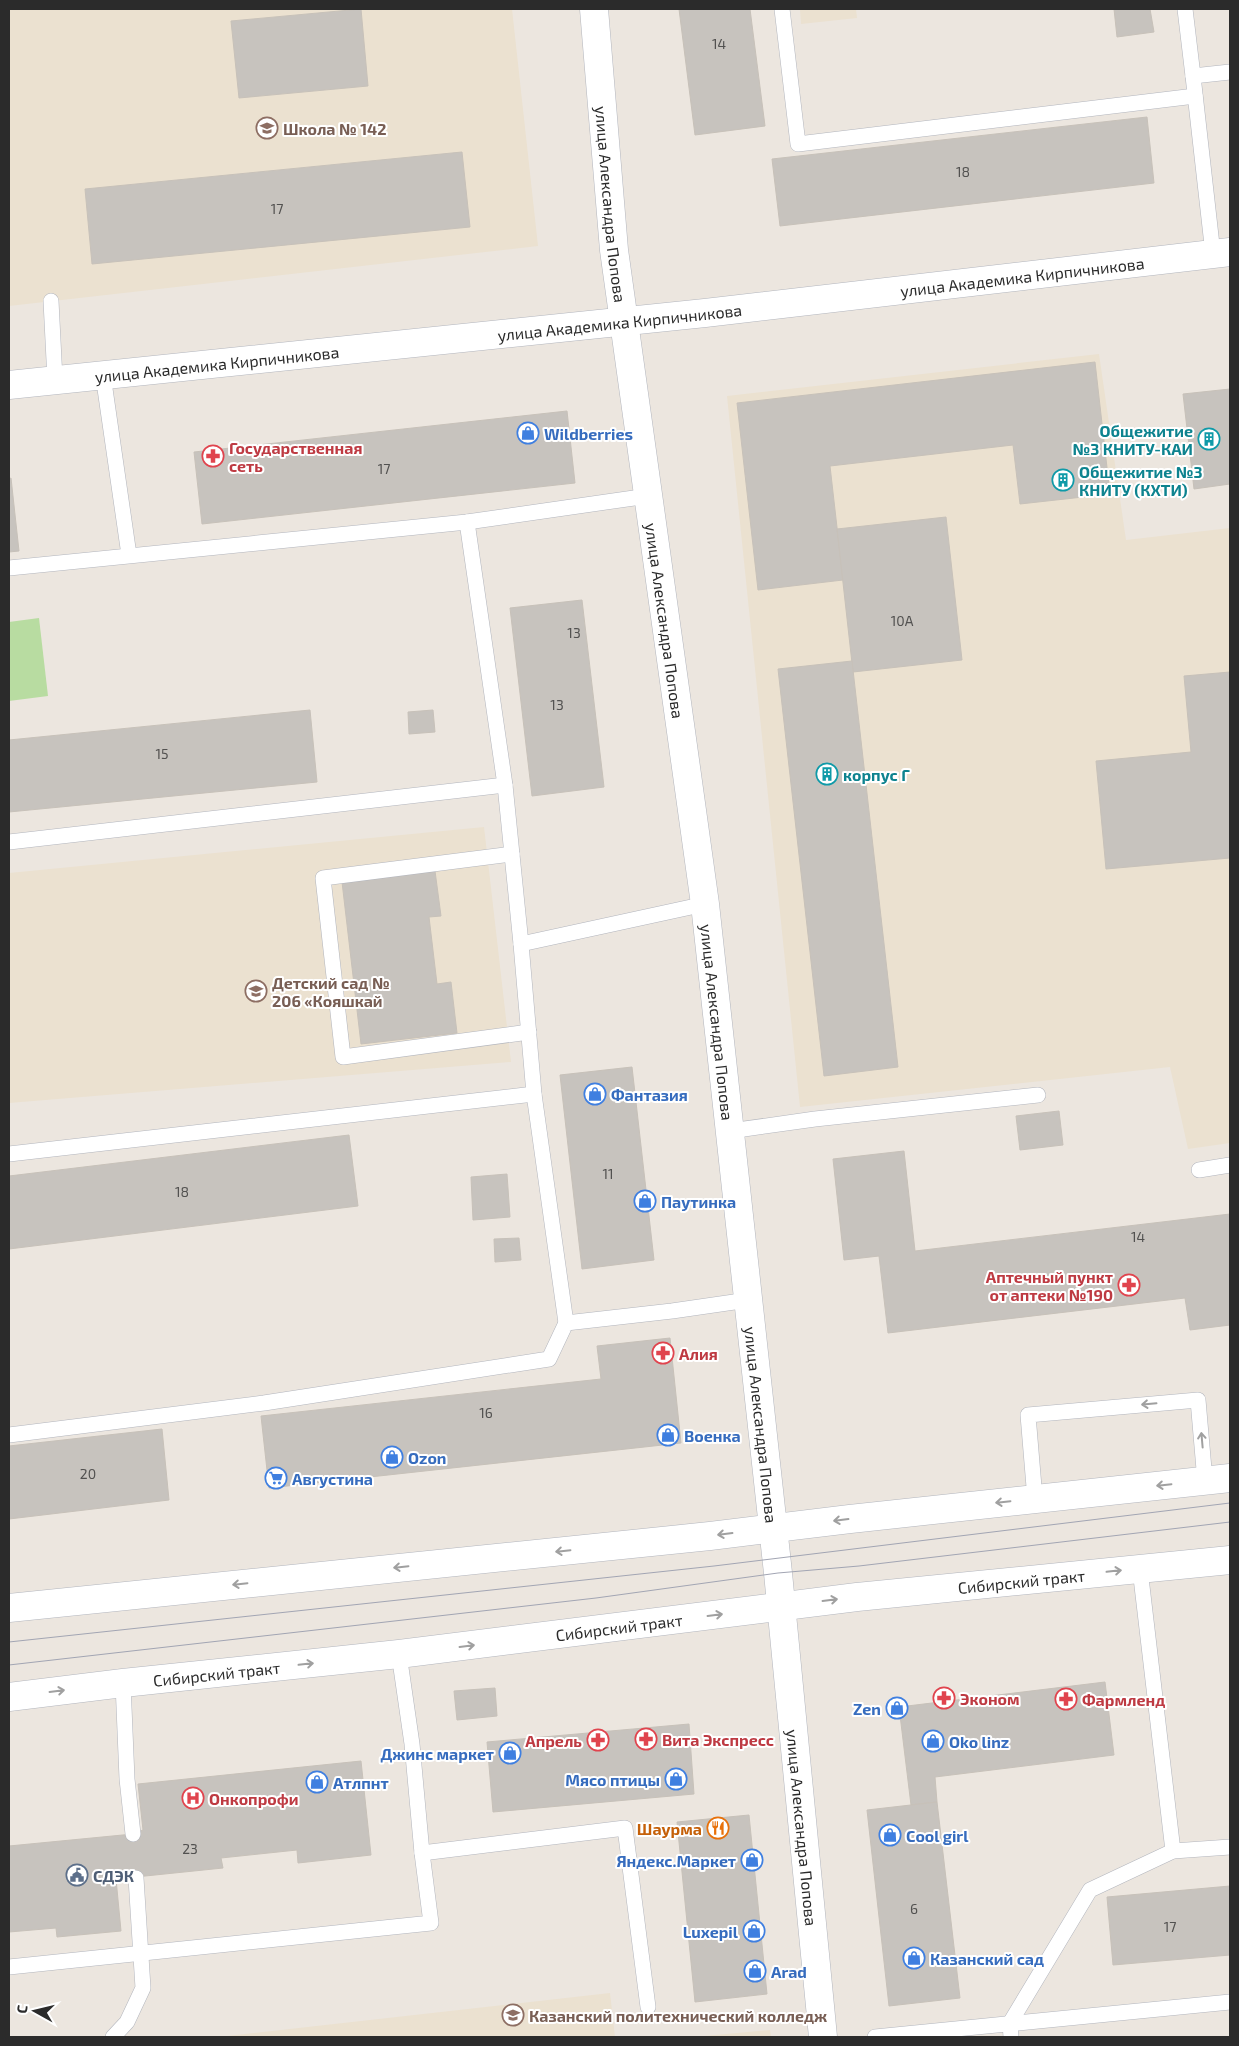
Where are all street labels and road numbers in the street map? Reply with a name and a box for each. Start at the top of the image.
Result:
street label: улица Александра Попова [592,105,631,304]
street label: улица Академика Кирпичникова [899,253,1145,301]
street label: улица Академика Кирпичникова [497,299,743,345]
street label: улица Академика Кирпичникова [94,341,340,387]
street label: улица Александра Попова [642,521,689,720]
street label: улица Александра Попова [697,923,738,1121]
street label: улица Александра Попова [741,1326,782,1524]
street label: Сибирский тракт [957,1565,1086,1596]
street label: Сибирский тракт [554,1609,684,1644]
street label: Сибирский тракт [152,1657,281,1689]
street label: улица Александра Попова [783,1728,822,1927]

